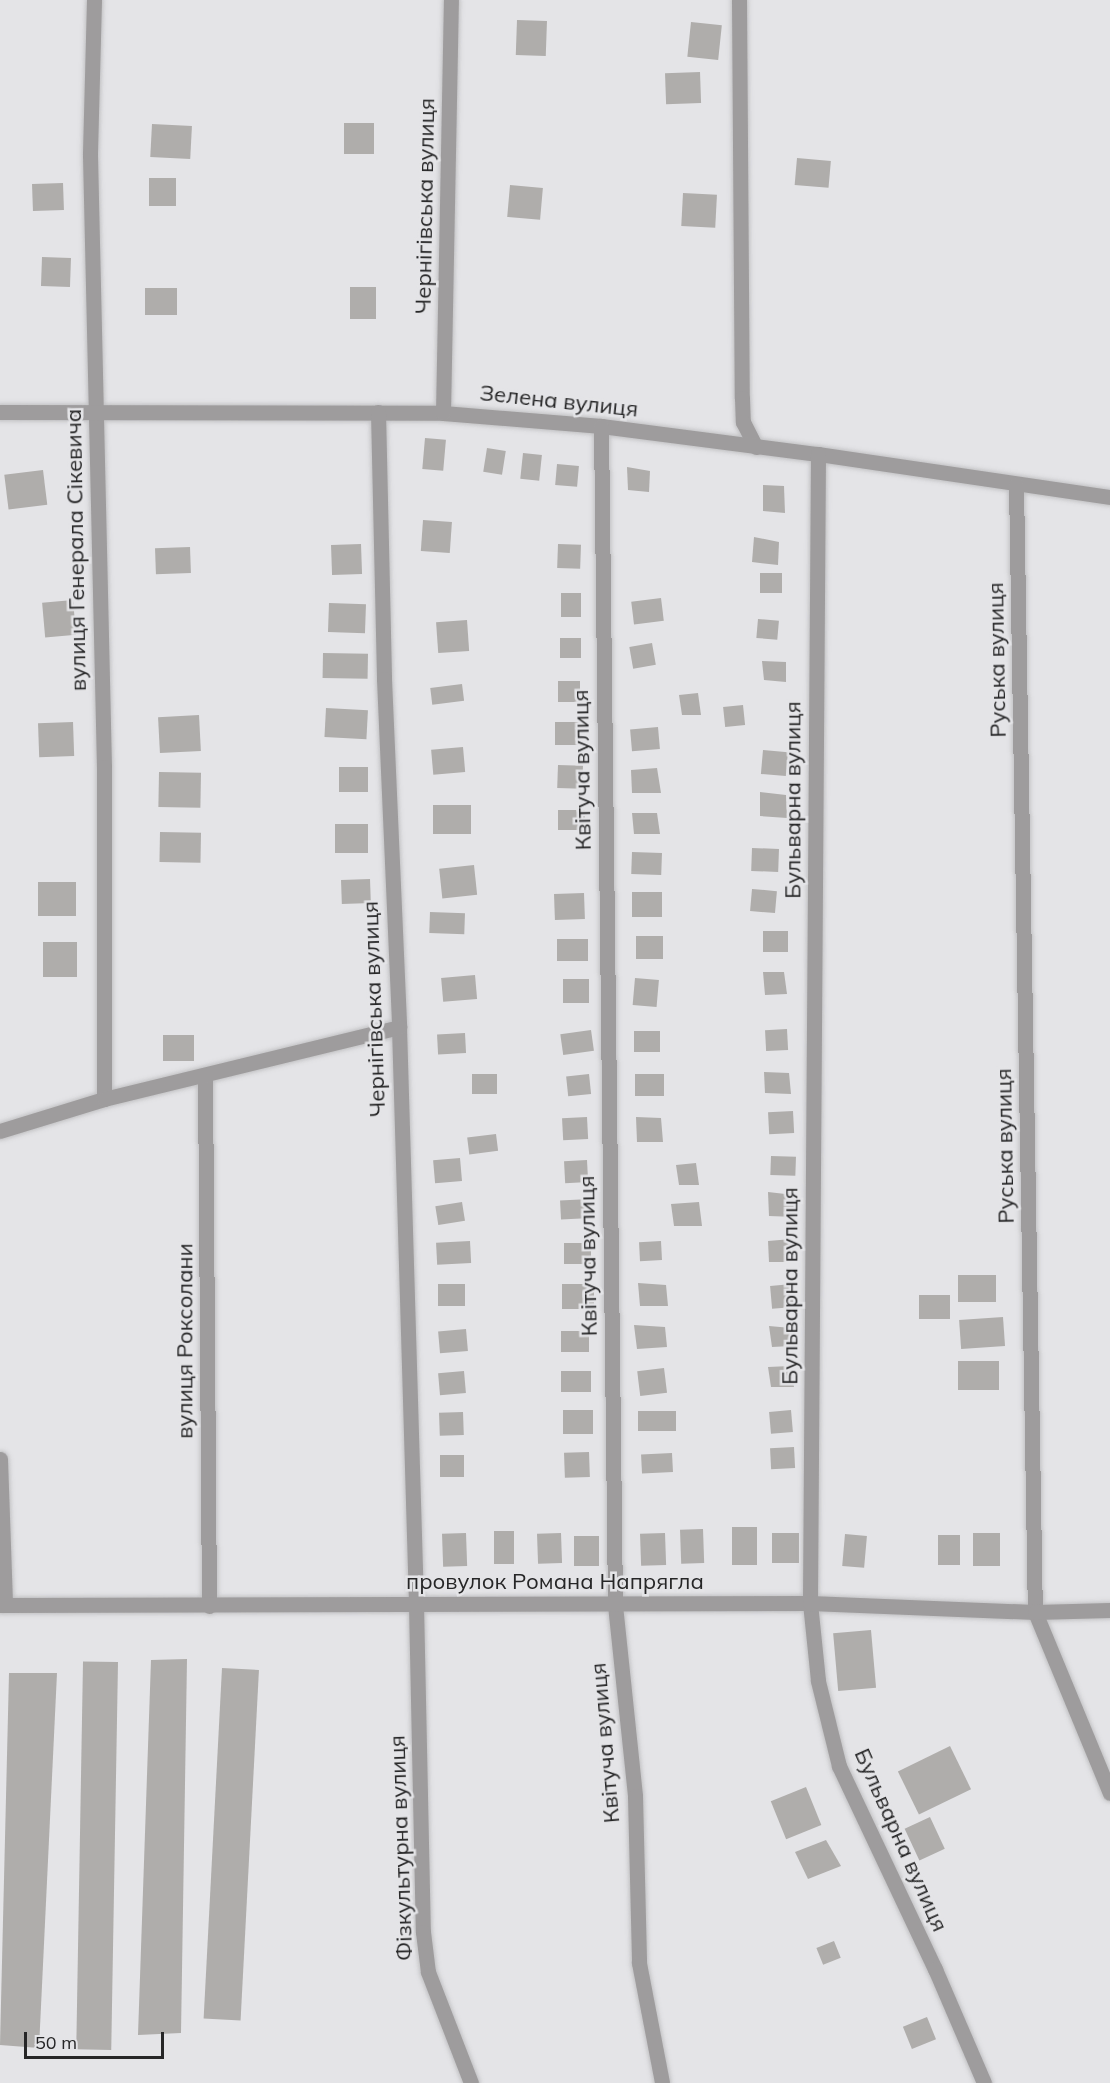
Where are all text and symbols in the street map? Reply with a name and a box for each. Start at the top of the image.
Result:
street label: Чернігівська вулиця [410,98,440,314]
street label: Зелена вулиця [479,380,639,422]
street label: вулиця Генерала Сікевича [60,409,92,691]
street label: Руська вулиця [982,582,1012,738]
street label: Квітуча вулиця [567,689,597,851]
street label: Бульварна вулиця [780,701,806,899]
street label: Чернігівська вулиця [357,901,391,1117]
street label: Руська вулиця [990,1068,1020,1224]
street label: Квітуча вулиця [573,1175,603,1337]
street label: Бульварна вулиця [777,1187,803,1385]
street label: вулиця Роксолани [172,1243,198,1439]
street label: провулок Романа Напрягла [406,1569,704,1595]
street label: Квітуча вулиця [585,1662,625,1824]
street label: Фізкультурна вулиця [384,1735,418,1961]
street label: Бульварна вулиця [849,1744,953,1936]
scale bar [27,2020,166,2058]
text: 50 m [35,2031,77,2054]

